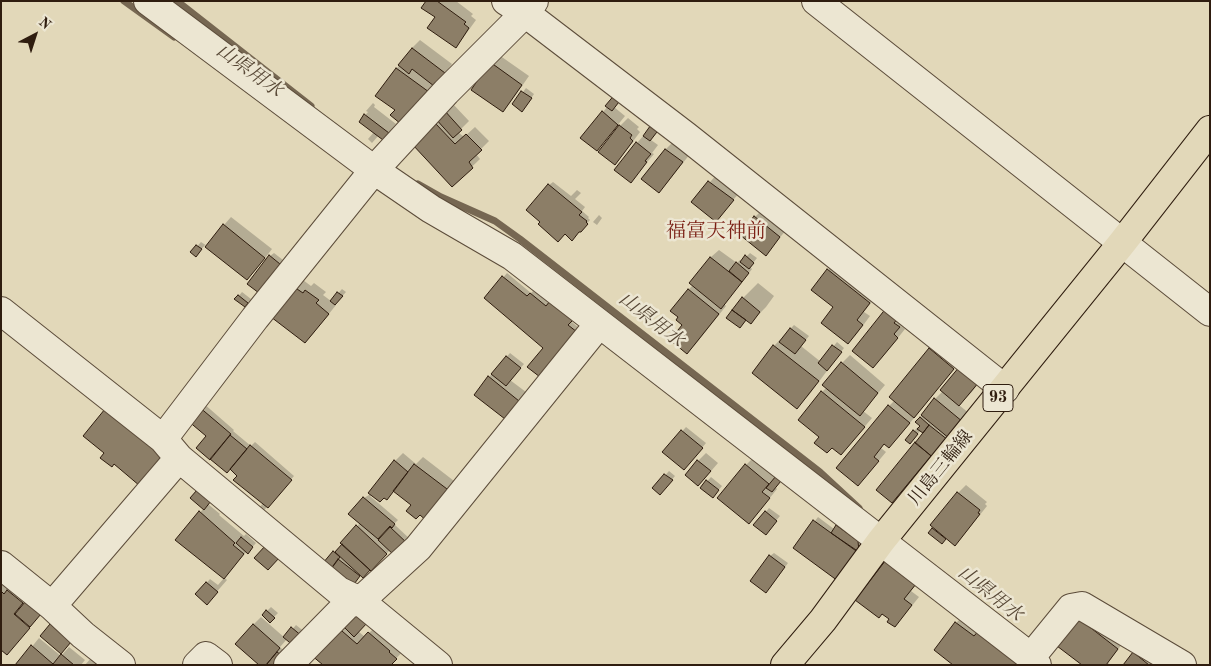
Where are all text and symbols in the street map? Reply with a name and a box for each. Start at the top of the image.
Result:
north arrow [10,10,60,60]
text: N [36,15,53,32]
water label: 山県用水 [212,39,286,103]
district label: 福富天神前 [666,220,766,244]
water label: 山県用水 [614,288,688,352]
road number: 93 [983,384,1013,412]
street label: 川島三輪線 [904,426,978,510]
water label: 山県用水 [953,561,1027,627]

